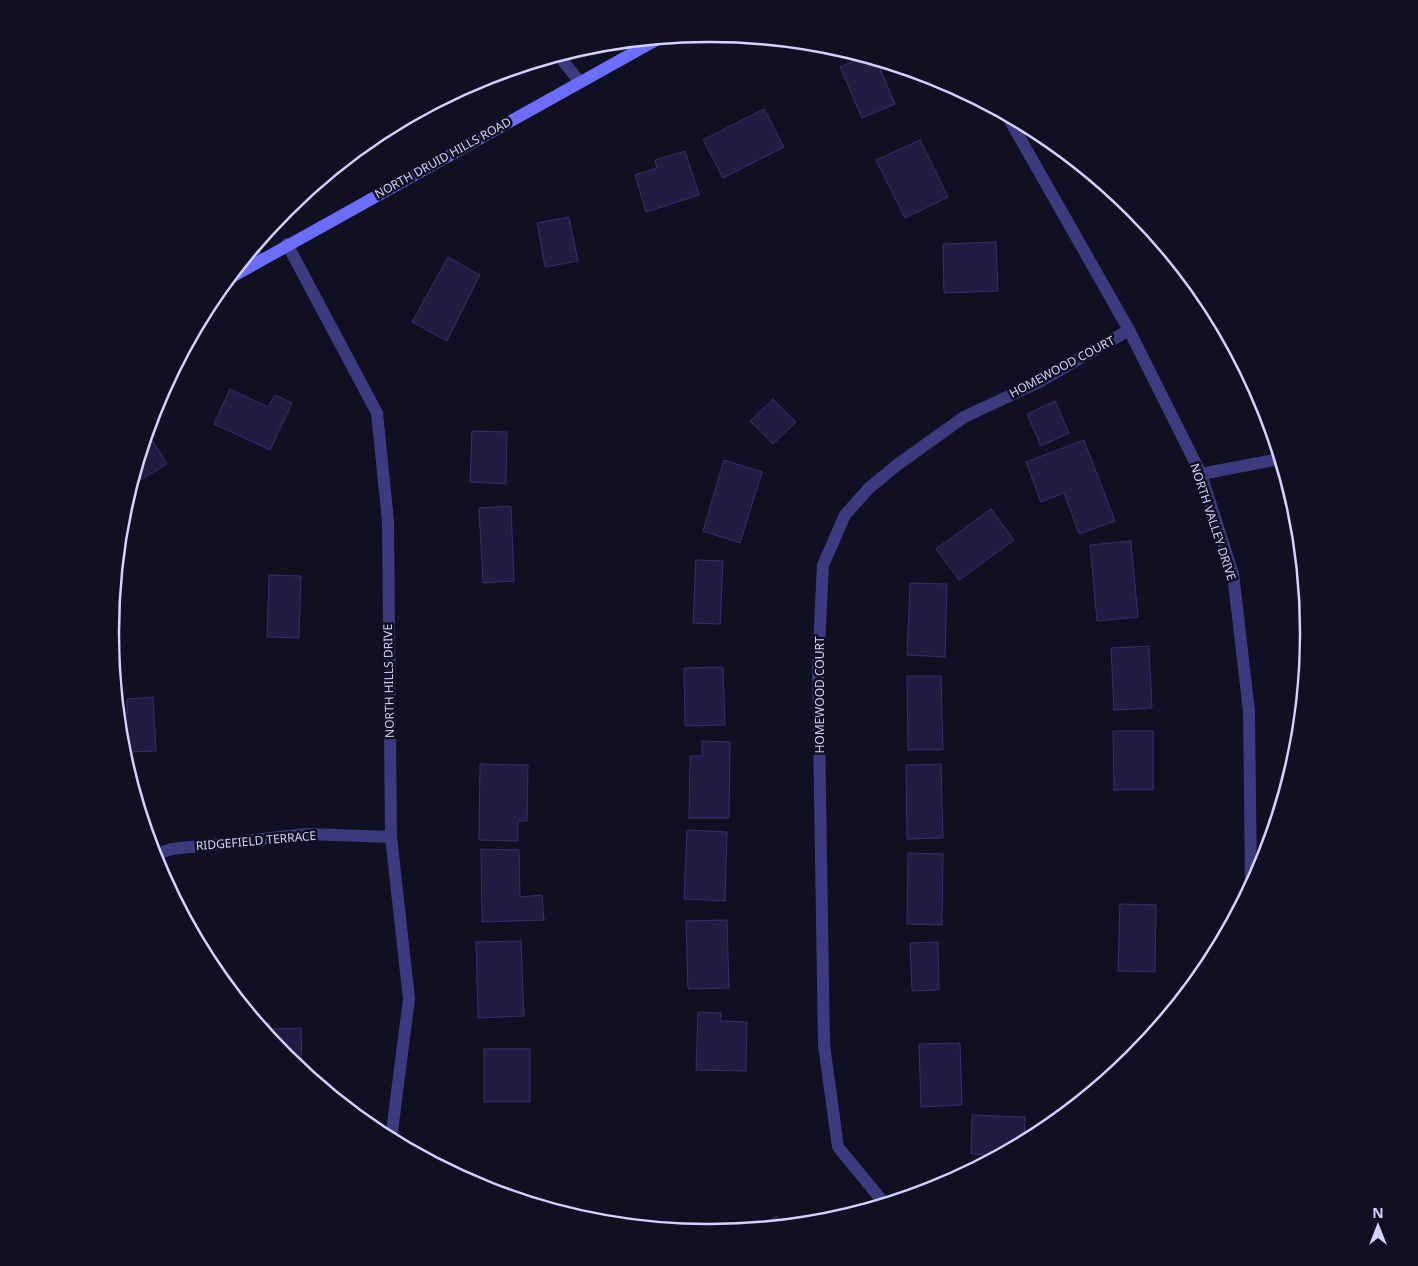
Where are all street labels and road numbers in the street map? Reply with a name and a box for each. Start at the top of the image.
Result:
street label: NORTH DRUID HILLS ROAD [371,113,514,202]
street label: HOMEWOOD COURT [1006,331,1118,402]
street label: NORTH VALLEY DRIVE [1186,461,1240,583]
street label: NORTH HILLS DRIVE [379,624,398,738]
street label: HOMEWOOD COURT [811,636,828,754]
street label: RIDGEFIELD TERRACE [195,827,317,854]

